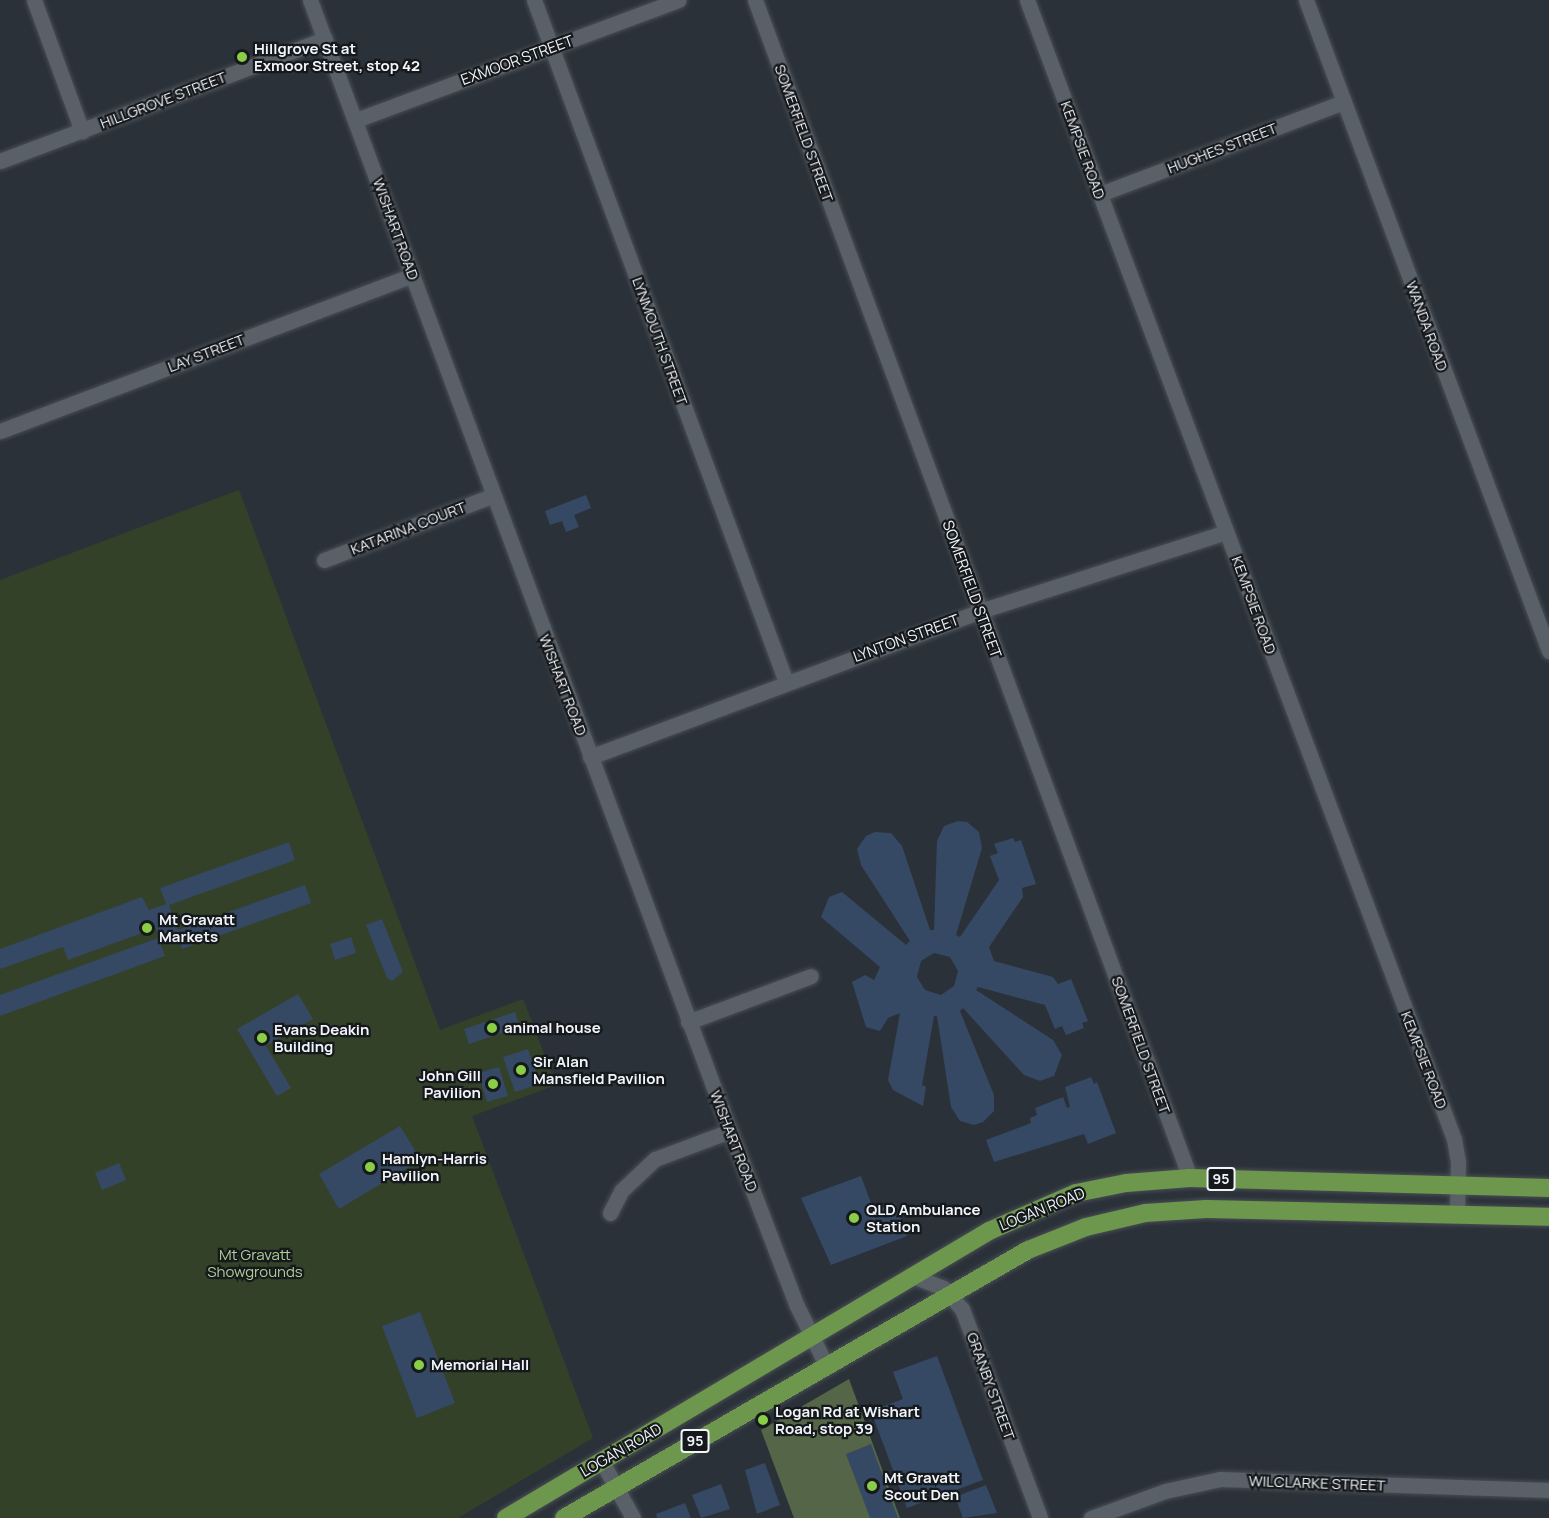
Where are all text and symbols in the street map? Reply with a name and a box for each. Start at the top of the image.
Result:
street label: EXMOOR STREET [458,31,576,89]
place label: Hillgrove St at Exmoor Street, stop 42 [254,39,420,74]
marker: Hillgrove St at Exmoor Street, stop 42 [235,50,249,64]
street label: SOMERFIELD STREET [771,62,837,204]
street label: HILLGROVE STREET [97,68,229,132]
street label: KEMPSIE ROAD [1057,99,1109,201]
street label: HUGHES STREET [1165,119,1279,177]
street label: WISHART ROAD [369,175,423,283]
street label: LYNMOUTH STREET [629,275,691,407]
street label: WANDA ROAD [1402,278,1452,374]
street label: LAY STREET [165,330,247,376]
street label: KATARINA COURT [348,498,468,558]
street label: SOMERFIELD STREET [939,518,1005,660]
street label: KEMPSIE ROAD [1228,554,1280,656]
street label: LYNTON STREET [851,610,961,666]
street label: WISHART ROAD [535,632,591,738]
place label: Mt Gravatt Markets [159,910,235,945]
marker: Mt Gravatt Markets [140,921,154,935]
street label: SOMERFIELD STREET [1108,974,1174,1116]
street label: KEMPSIE ROAD [1397,1009,1451,1111]
place label: animal house [504,1019,601,1037]
place label: Evans Deakin Building [274,1020,369,1055]
marker: animal house [485,1021,499,1035]
marker: Evans Deakin Building [255,1031,269,1045]
place label: Sir Alan Mansfield Pavilion [533,1052,665,1087]
marker: Sir Alan Mansfield Pavilion [514,1063,528,1077]
place label: John Gill Pavilion [419,1066,481,1101]
marker: John Gill Pavilion [486,1077,500,1091]
street label: WISHART ROAD [706,1088,762,1194]
place label: Hamlyn-Harris Pavilion [382,1149,487,1184]
marker: Hamlyn-Harris Pavilion [363,1160,377,1174]
road number: 95 [1206,1168,1236,1190]
street label: LOGAN ROAD [997,1184,1087,1234]
place label: QLD Ambulance Station [866,1200,980,1235]
marker: QLD Ambulance Station [847,1211,861,1225]
park label: Mt Gravatt Showgrounds [207,1245,303,1280]
street label: GRANBY STREET [963,1330,1019,1442]
place label: Memorial Hall [431,1356,529,1374]
marker: Memorial Hall [412,1358,426,1372]
place label: Logan Rd at Wishart Road, stop 39 [775,1402,920,1437]
marker: Logan Rd at Wishart Road, stop 39 [756,1413,770,1427]
street label: LOGAN ROAD [577,1419,665,1481]
road number: 95 [680,1430,710,1452]
place label: Mt Gravatt Scout Den [884,1468,960,1503]
street label: WILCLARKE STREET [1248,1472,1386,1494]
marker: Mt Gravatt Scout Den [865,1479,879,1493]

